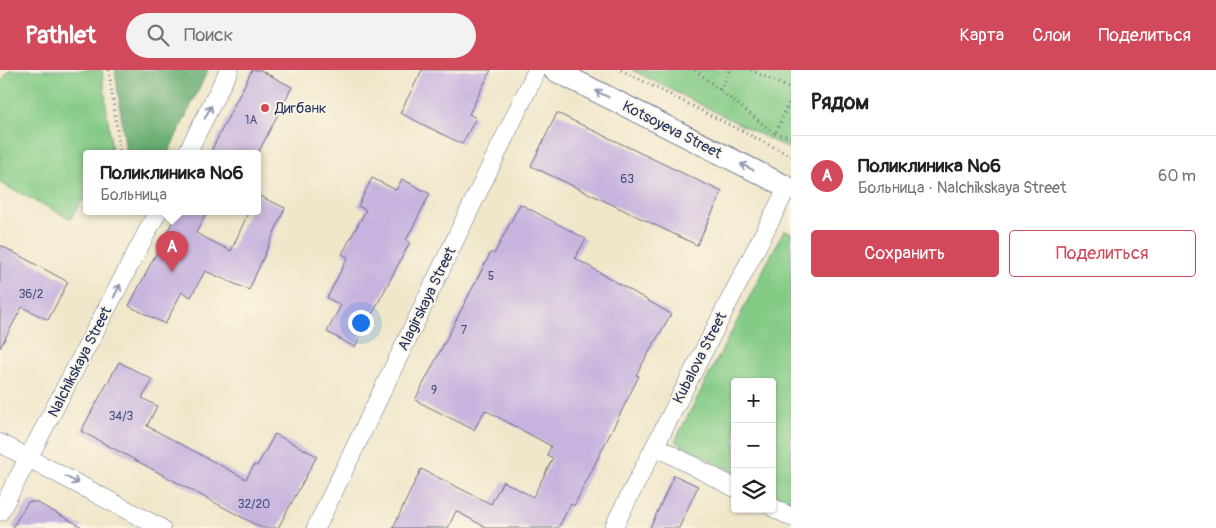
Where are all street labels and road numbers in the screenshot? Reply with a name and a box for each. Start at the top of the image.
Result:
street label: Kotsoyeva Street [619,97,726,164]
street label: Alagirskaya Street [394,243,461,354]
street label: Nalchikskaya Street [44,303,117,421]
street label: Kubalova Street [669,308,732,407]

